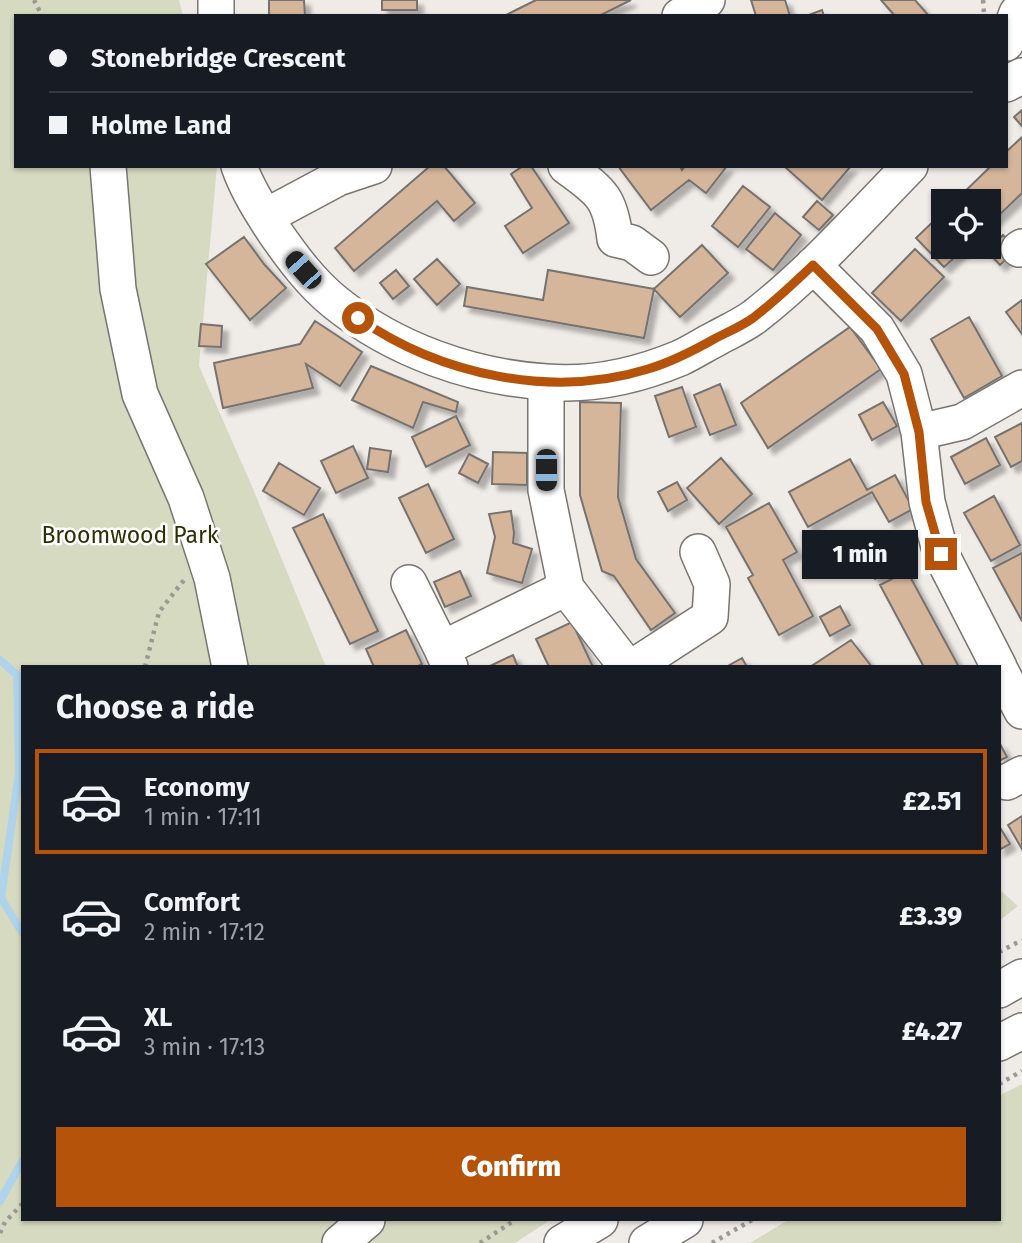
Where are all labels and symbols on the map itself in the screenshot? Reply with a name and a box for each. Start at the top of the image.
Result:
car [282,247,325,293]
route start [342,302,374,334]
car [536,449,557,491]
park label: Broomwood Park [41,521,219,549]
callout: 1 min [801,530,916,578]
route end [925,538,957,570]

